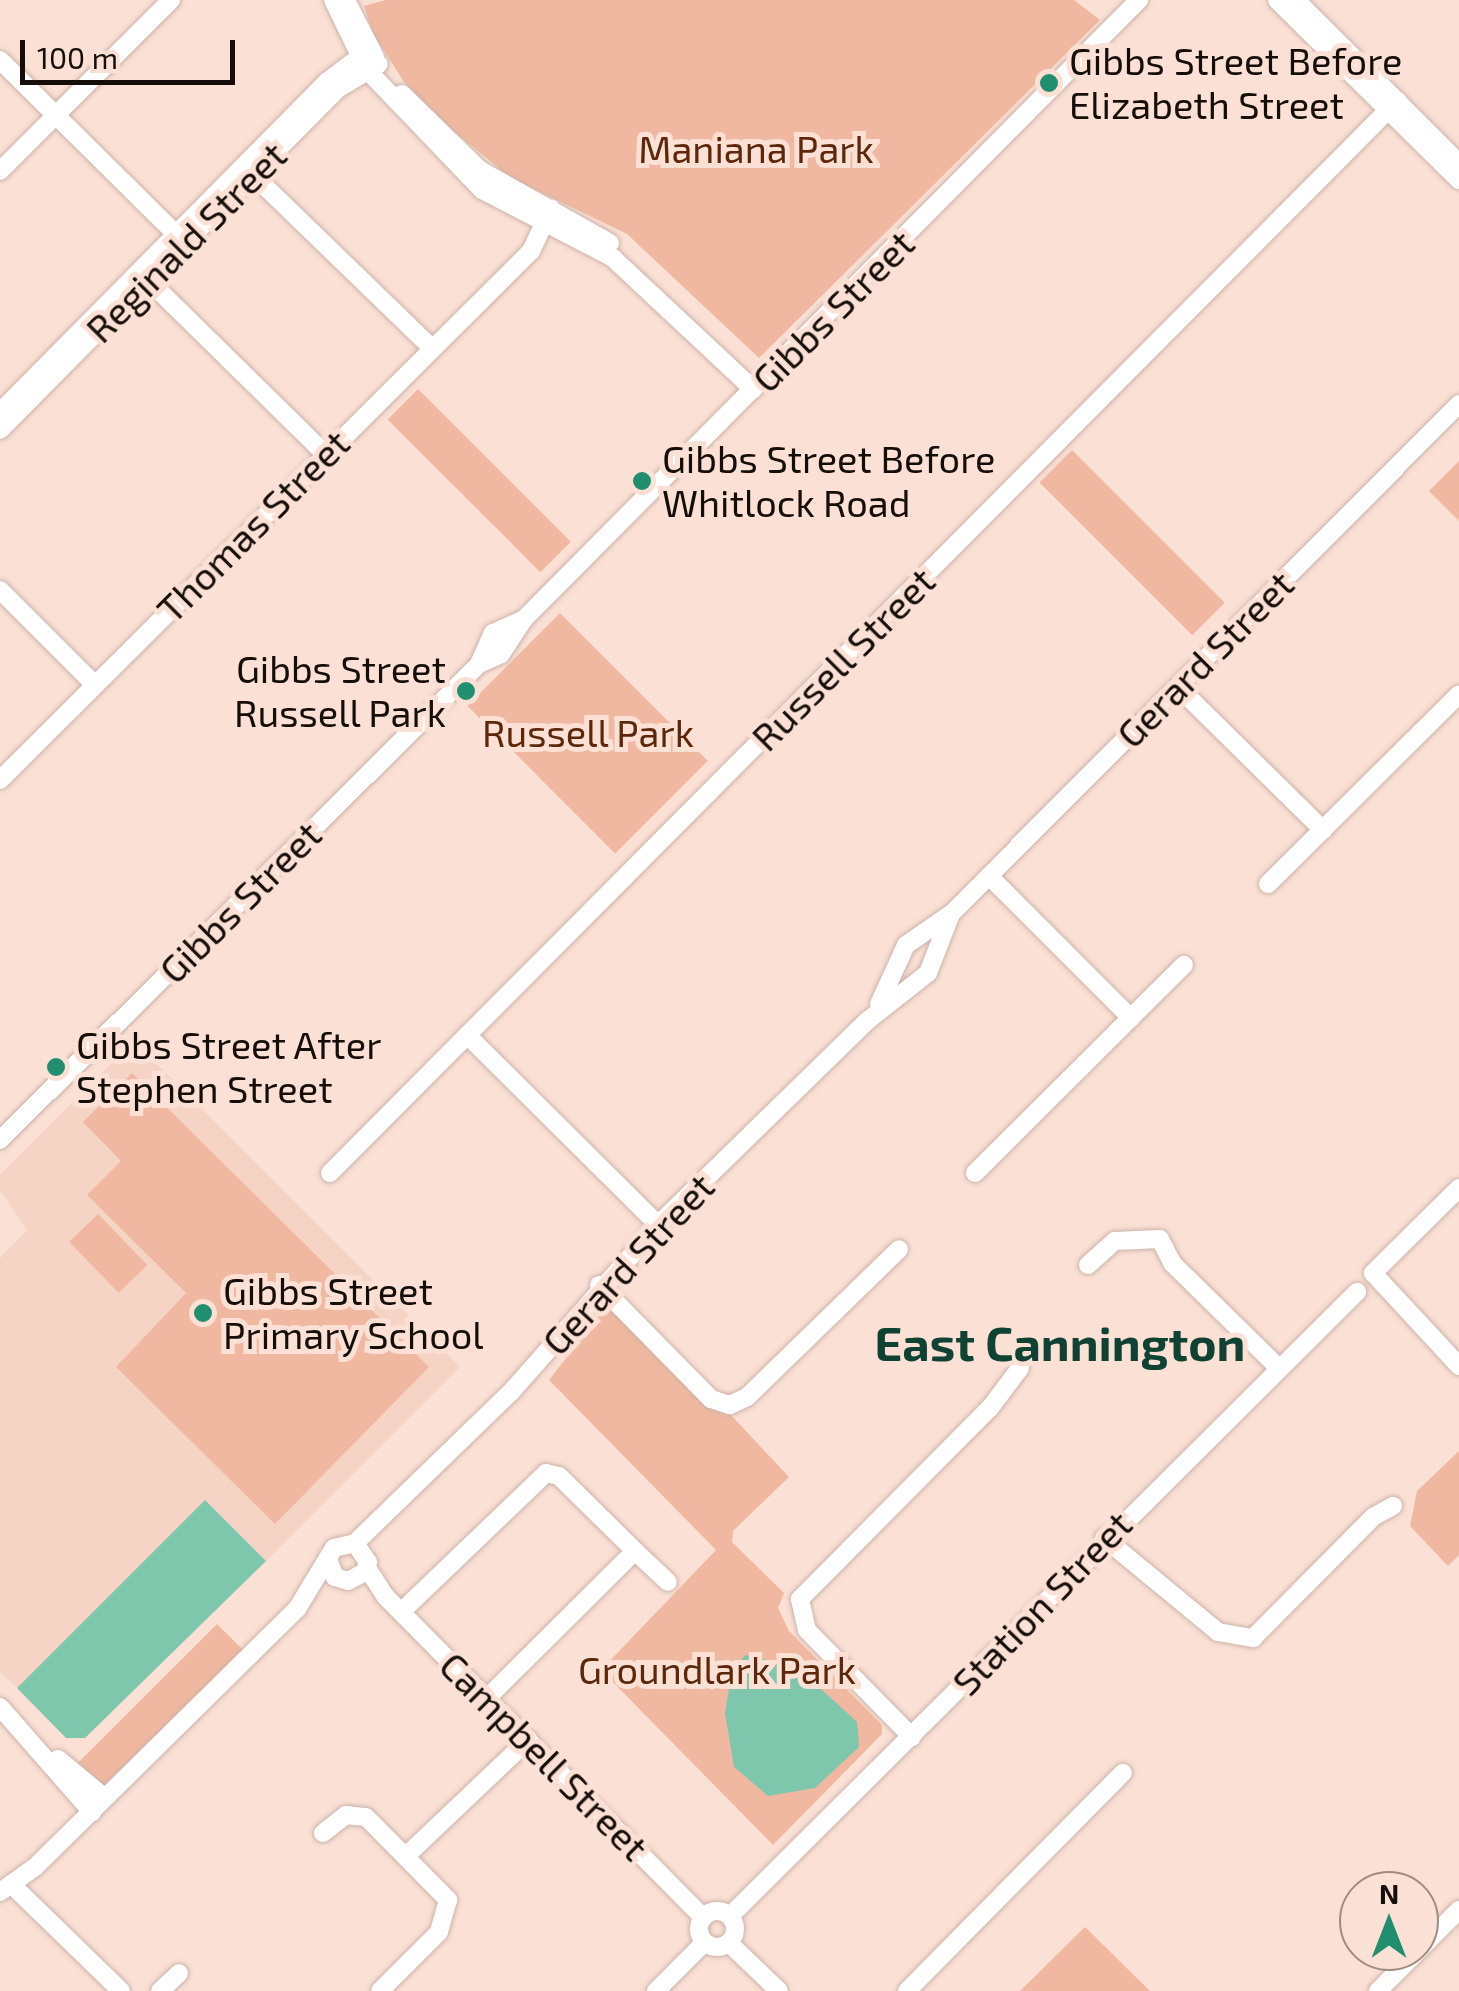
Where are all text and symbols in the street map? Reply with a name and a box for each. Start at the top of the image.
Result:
scale bar [25,20,240,82]
place label: Gibbs Street Before Elizabeth Street [1069,38,1402,127]
text: 100 m [37,39,118,75]
marker: Gibbs Street Before Elizabeth Street [1038,72,1060,94]
park label: Maniana Park [638,126,874,172]
street label: Reginald Street [76,132,296,352]
street label: Gibbs Street [743,221,923,401]
street label: Thomas Street [147,420,359,632]
place label: Gibbs Street Before Whitlock Road [662,436,995,526]
marker: Gibbs Street Before Whitlock Road [631,470,653,492]
street label: Russell Street [742,558,944,760]
street label: Gerard Street [1107,561,1303,757]
place label: Gibbs Street Russell Park [233,646,446,736]
marker: Gibbs Street Russell Park [455,680,477,702]
park label: Russell Park [482,710,694,756]
street label: Gibbs Street [150,812,330,992]
place label: Gibbs Street After Stephen Street [76,1022,382,1112]
marker: Gibbs Street After Stephen Street [45,1056,67,1078]
street label: Gerard Street [533,1164,723,1364]
place label: Gibbs Street Primary School [223,1268,484,1358]
marker: Gibbs Street Primary School [192,1302,214,1324]
district label: East Cannington [875,1314,1245,1372]
street label: Station Street [943,1502,1141,1704]
street label: Campbell Street [430,1642,658,1870]
park label: Groundlark Park [578,1647,856,1693]
north arrow [1339,1871,1439,1971]
text: N [1379,1876,1399,1910]

